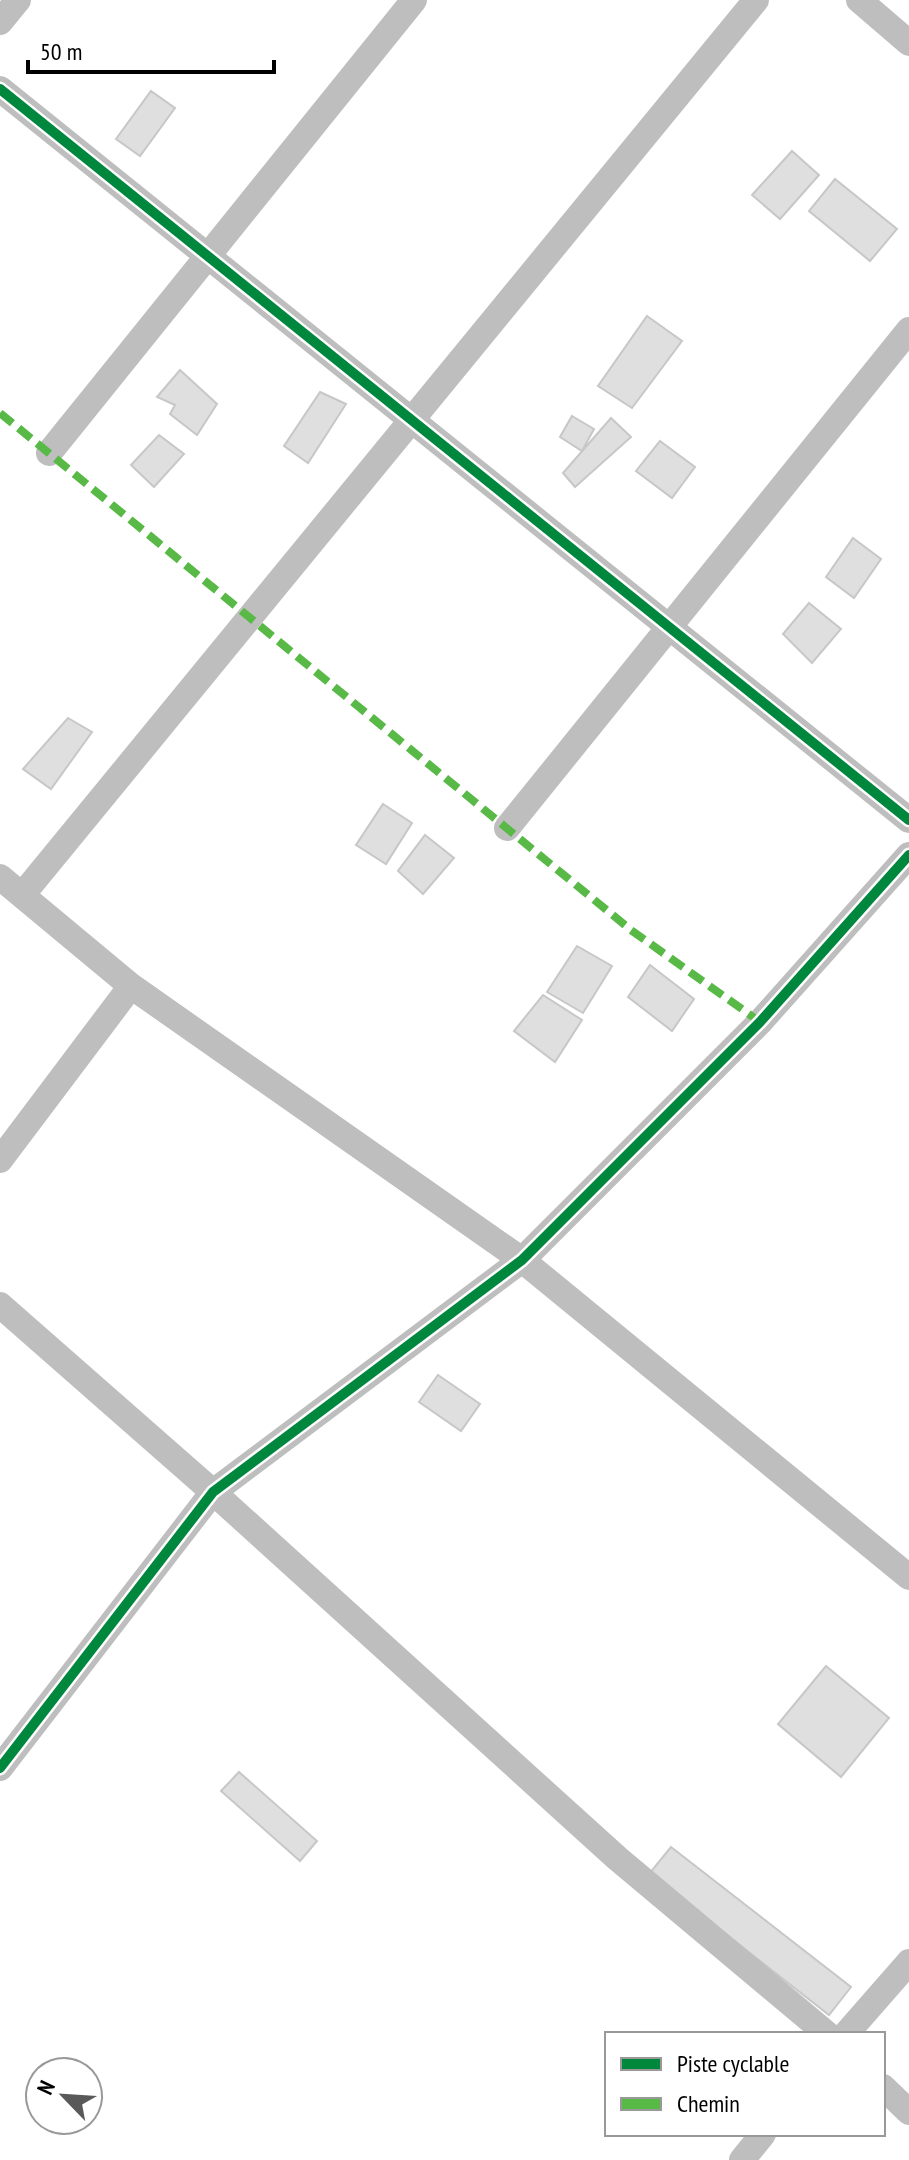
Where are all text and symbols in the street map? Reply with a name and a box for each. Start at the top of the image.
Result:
scale bar [28,24,274,74]
text: 50 m [40,36,82,67]
legend [605,2032,885,2136]
text: Piste cyclable [677,2048,790,2079]
north arrow [24,2056,104,2136]
text: N [31,2076,61,2099]
text: Chemin [677,2088,740,2119]

